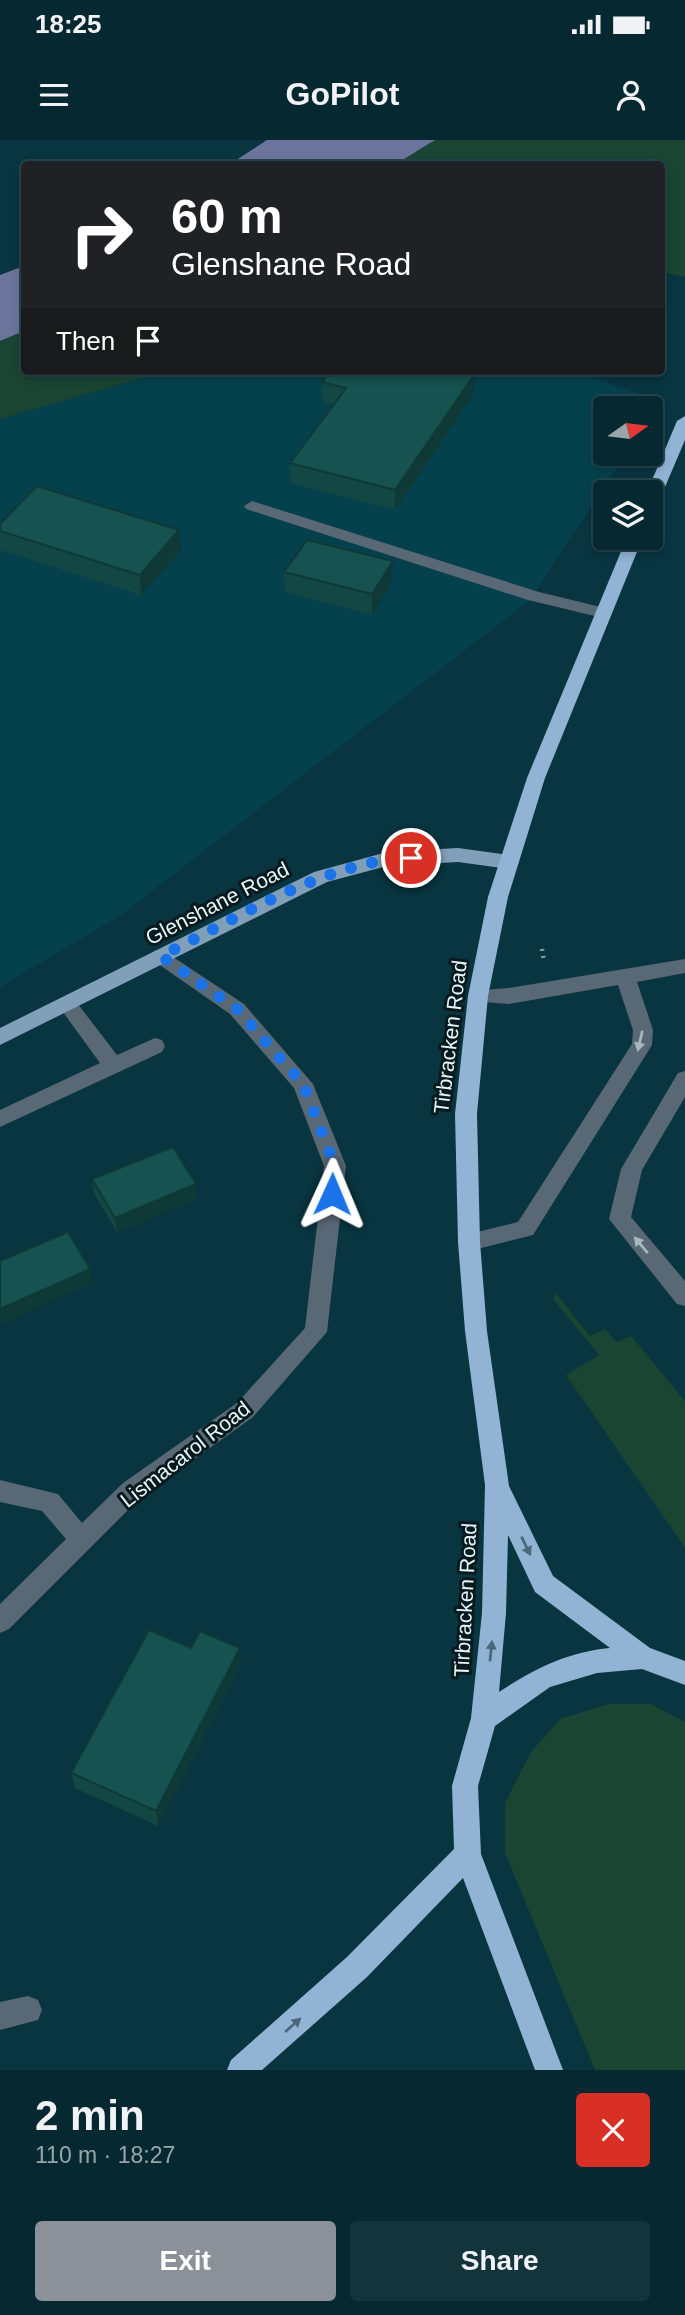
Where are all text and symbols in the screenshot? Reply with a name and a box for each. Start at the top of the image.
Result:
text: 18:25 [35,9,102,39]
icon: menu [35,76,73,114]
text: GoPilot [286,76,399,112]
icon: person [612,76,650,114]
icon: right [56,189,147,280]
text: 60 m [171,189,283,243]
text: Glenshane Road [171,246,411,282]
icon: arrive [129,322,167,360]
text: Then [56,326,115,356]
north arrow [593,396,663,466]
map controls [593,396,663,550]
button: layers [593,480,663,550]
pin [381,828,441,888]
icon: arrive [392,839,430,877]
street label: Glenshane Road [142,857,292,949]
street label: Tirbracken Road [429,959,471,1115]
one-way arrow [634,1030,645,1052]
position arrow [295,1157,369,1231]
one-way arrow [633,1236,649,1254]
street label: Lismacarol Road [116,1396,254,1512]
street label: Tirbracken Road [449,1522,481,1678]
one-way arrow [520,1536,532,1556]
one-way arrow [485,1639,496,1661]
one-way arrow [284,2018,301,2034]
text: 2 min [35,2092,145,2139]
button: close [576,2093,650,2167]
text: 110 m · 18:27 [35,2142,175,2168]
button: Exit [35,2221,336,2301]
button: Share [350,2221,650,2301]

